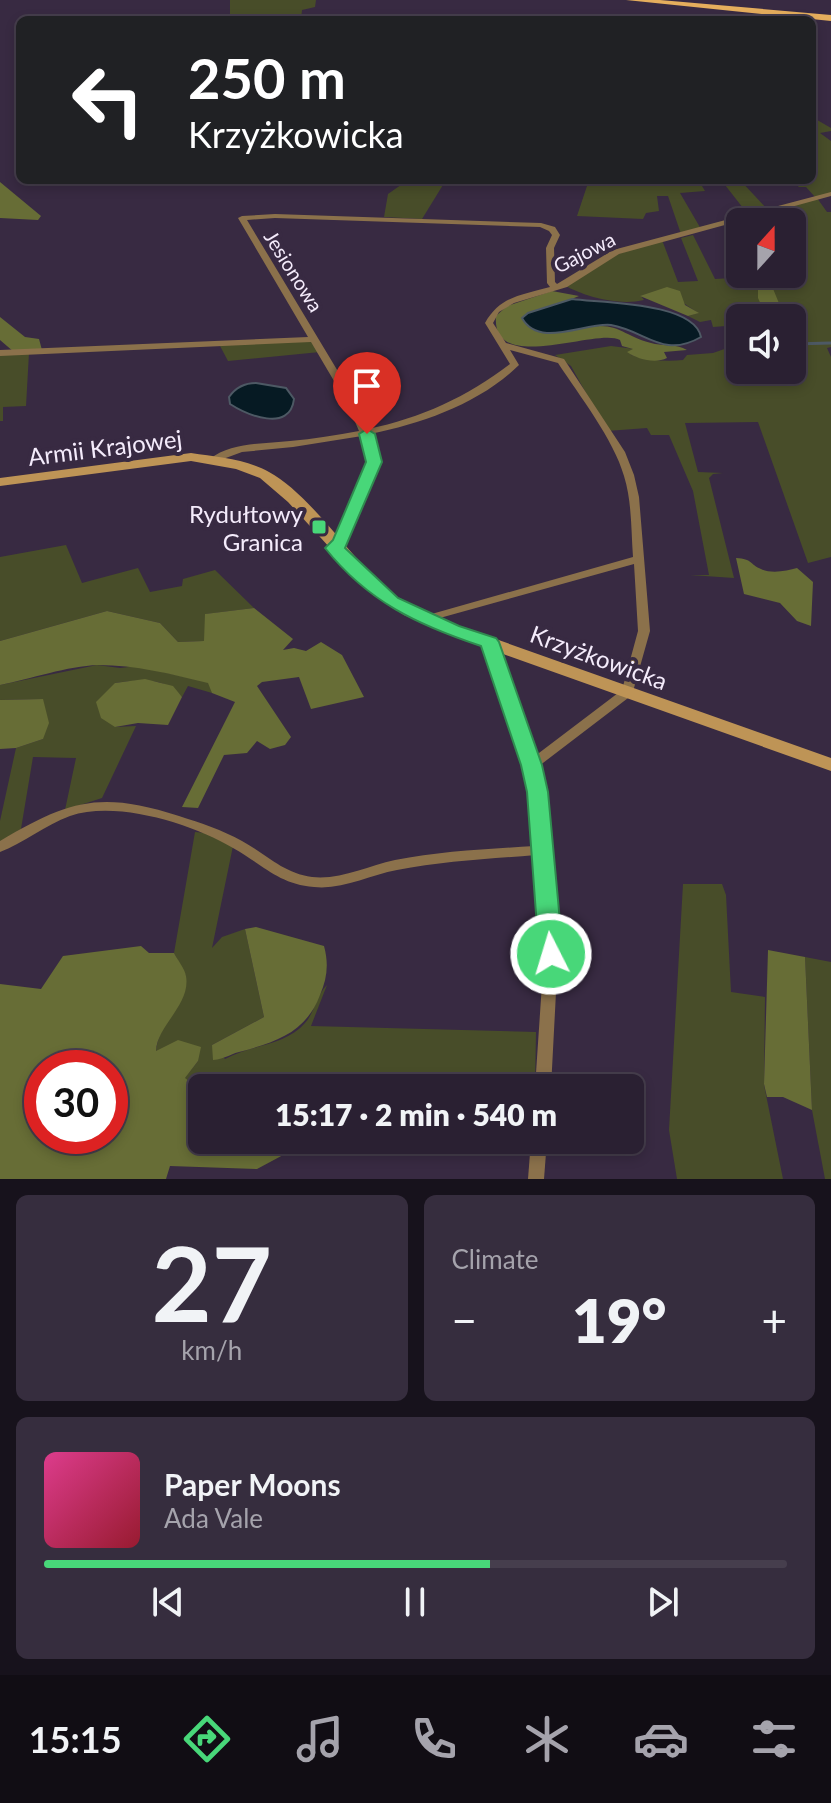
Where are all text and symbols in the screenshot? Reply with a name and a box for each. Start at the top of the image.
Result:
text: 250 m [188,44,346,111]
icon: left [56,48,160,152]
text: Krzyżkowicka [188,112,404,156]
north arrow [726,208,806,288]
map controls [726,208,806,384]
street label: Jesionowa [260,226,328,316]
street label: Gajowa [549,226,619,278]
button: sound [726,304,806,384]
pin [333,352,401,434]
icon: arrive [345,364,389,408]
street label: Armii Krajowej [26,423,184,471]
place label: Rydułtowy Granica [189,499,304,556]
marker: Rydułtowy Granica [310,518,328,536]
street label: Krzyżkowicka [526,619,672,695]
position arrow [509,912,593,996]
speed limit sign: 30 [24,1050,128,1154]
text: 15:17 · 2 min · 540 m [275,1096,557,1132]
text: 27 [151,1219,272,1344]
text: Climate [452,1243,538,1275]
text: 19° [572,1284,667,1356]
text: − [452,1294,477,1346]
text: + [761,1294,787,1346]
text: km/h [181,1334,242,1366]
text: Paper Moons [164,1466,341,1502]
text: Ada Vale [164,1502,263,1534]
icon: previous [146,1580,190,1624]
icon: pause [393,1580,437,1624]
icon: next [641,1580,685,1624]
icon: directions [179,1711,235,1767]
icon: music [292,1711,348,1767]
icon: phone [406,1711,462,1767]
icon: climate [519,1711,575,1767]
icon: car [633,1711,689,1767]
icon: filters [746,1711,802,1767]
text: 15:15 [29,1717,122,1761]

